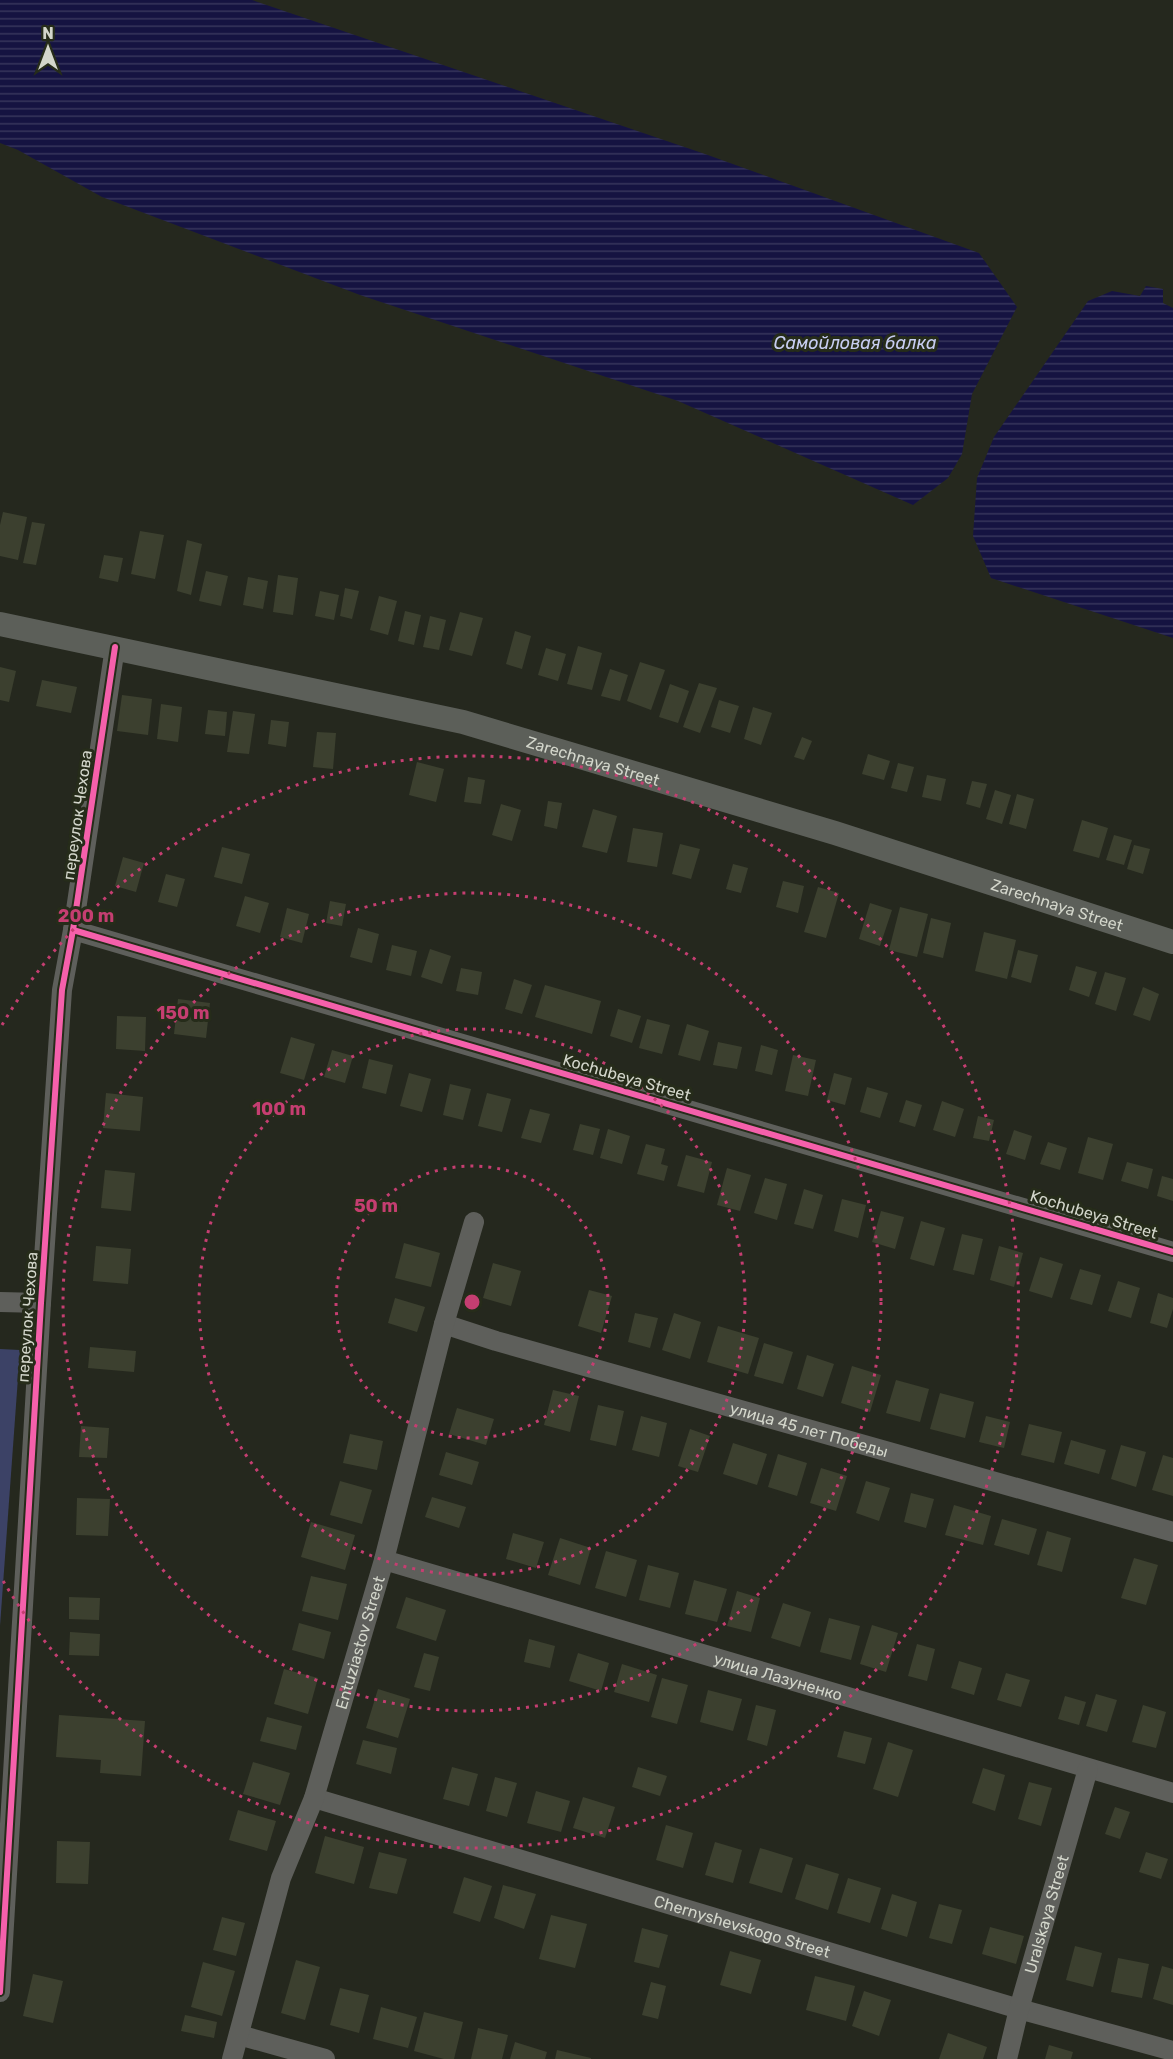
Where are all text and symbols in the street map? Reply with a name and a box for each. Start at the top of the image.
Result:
north arrow [18,18,78,78]
text: N [42,24,54,43]
water label: Самойловая балка [773,332,937,354]
street label: Zarechnaya Street [524,732,662,790]
street label: переулок Чехова [59,749,96,881]
street label: Zarechnaya Street [989,875,1126,935]
text: 200 m [58,905,114,927]
text: 150 m [156,1002,210,1024]
street label: Kochubeya Street [561,1050,693,1105]
text: 100 m [252,1098,306,1120]
street label: Kochubeya Street [1028,1186,1160,1243]
text: 50 m [354,1195,398,1217]
street label: переулок Чехова [13,1251,42,1383]
centre of rings [462,1292,482,1312]
street label: улица 45 лет Победы [728,1398,890,1461]
street label: Entuziastov Street [332,1574,389,1712]
street label: улица Лазуненко [712,1649,844,1705]
street label: Uralskaya Street [1021,1853,1073,1976]
street label: Chernyshevskogo Street [652,1891,832,1962]

